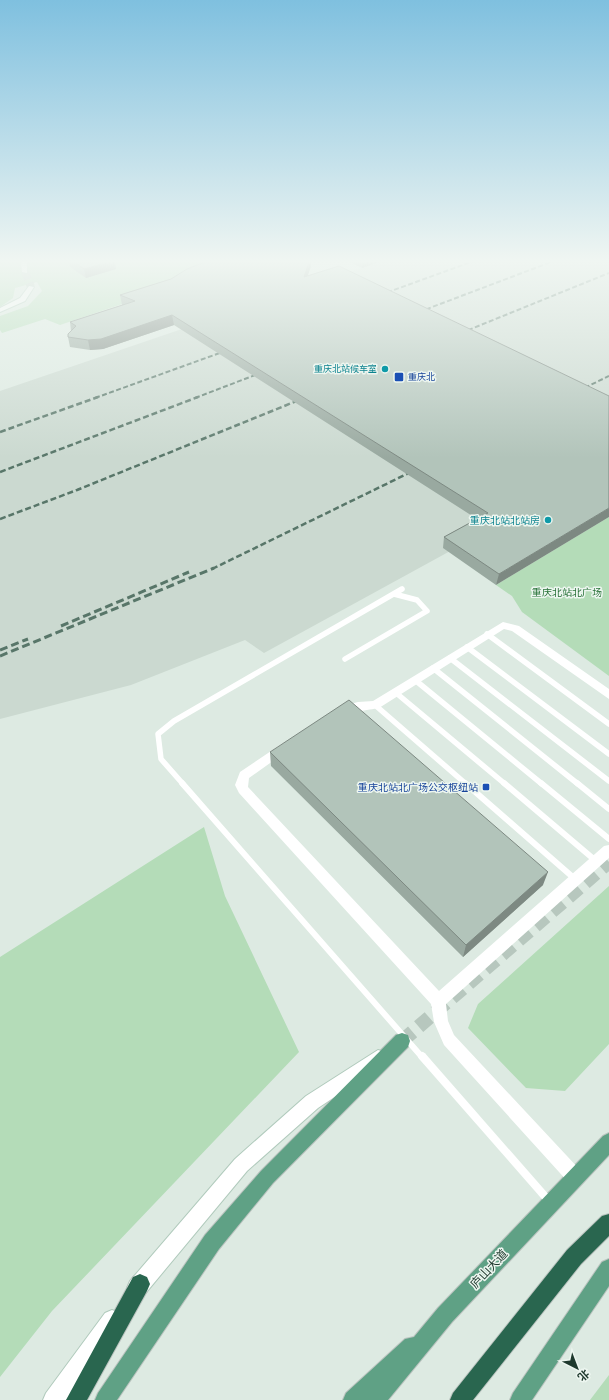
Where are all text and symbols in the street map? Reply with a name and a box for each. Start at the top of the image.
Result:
place label: 重庆北站候车室 [314,364,377,374]
marker: 重庆北站候车室 [380,364,390,374]
marker: 重庆北 [393,371,405,383]
place label: 重庆北 [408,372,435,382]
place label: 重庆北站北站房 [470,515,540,526]
marker: 重庆北站北站房 [543,515,553,525]
park label: 重庆北站北广场 [532,587,602,598]
place label: 重庆北站北广场公交枢纽站 [358,782,478,793]
marker: 重庆北站北广场公交枢纽站 [481,782,491,792]
street label: 庐山大道 [468,1247,510,1291]
north arrow [557,1348,597,1388]
text: 北 [575,1367,592,1384]

